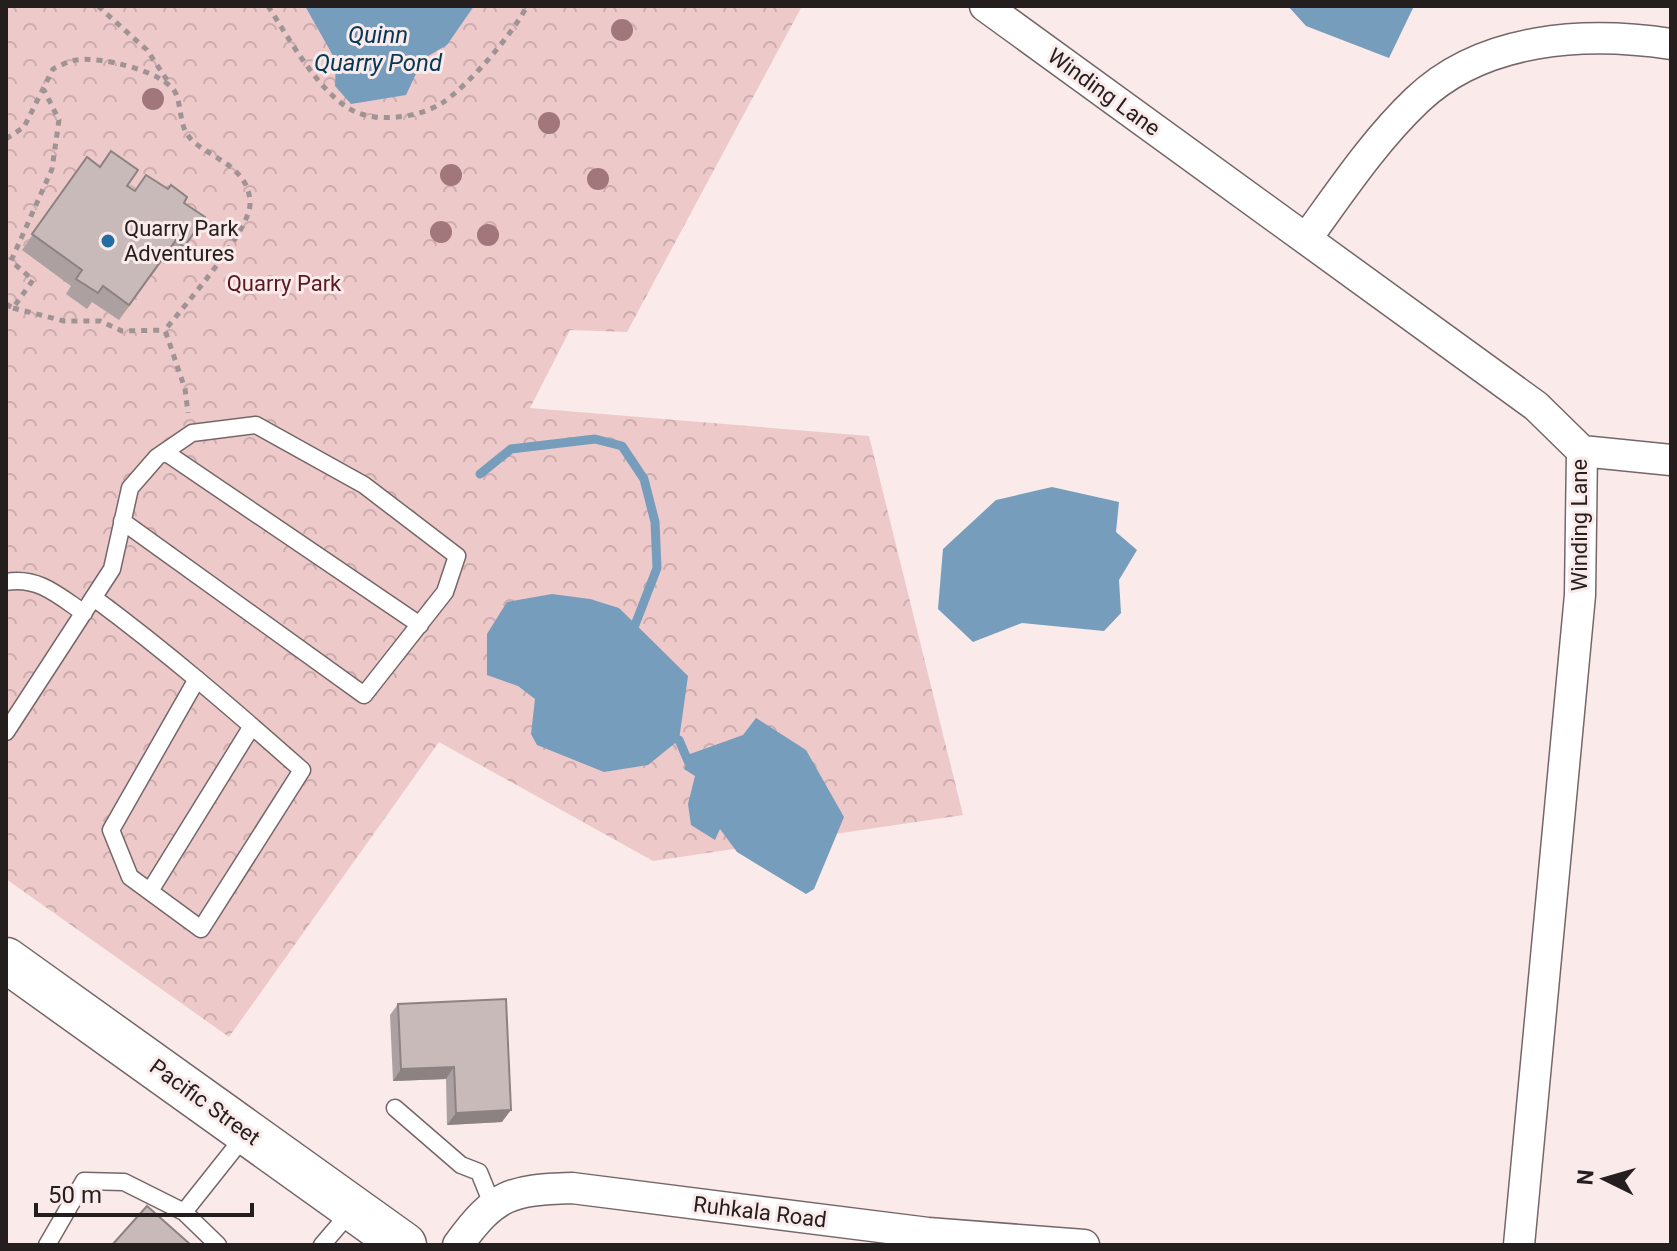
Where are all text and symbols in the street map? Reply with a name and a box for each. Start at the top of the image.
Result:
water label: Quinn Quarry Pond [314,21,443,77]
street label: Winding Lane [1043,43,1165,141]
place label: Quarry Park Adventures [124,216,239,266]
marker: Quarry Park Adventures [99,232,117,250]
park label: Quarry Park [227,271,342,296]
street label: Winding Lane [1567,459,1592,591]
street label: Pacific Street [145,1054,265,1150]
north arrow [1565,1139,1645,1219]
scale bar [36,1167,252,1217]
text: N [1572,1168,1599,1186]
text: 50 m [48,1181,102,1209]
street label: Ruhkala Road [692,1191,828,1233]

